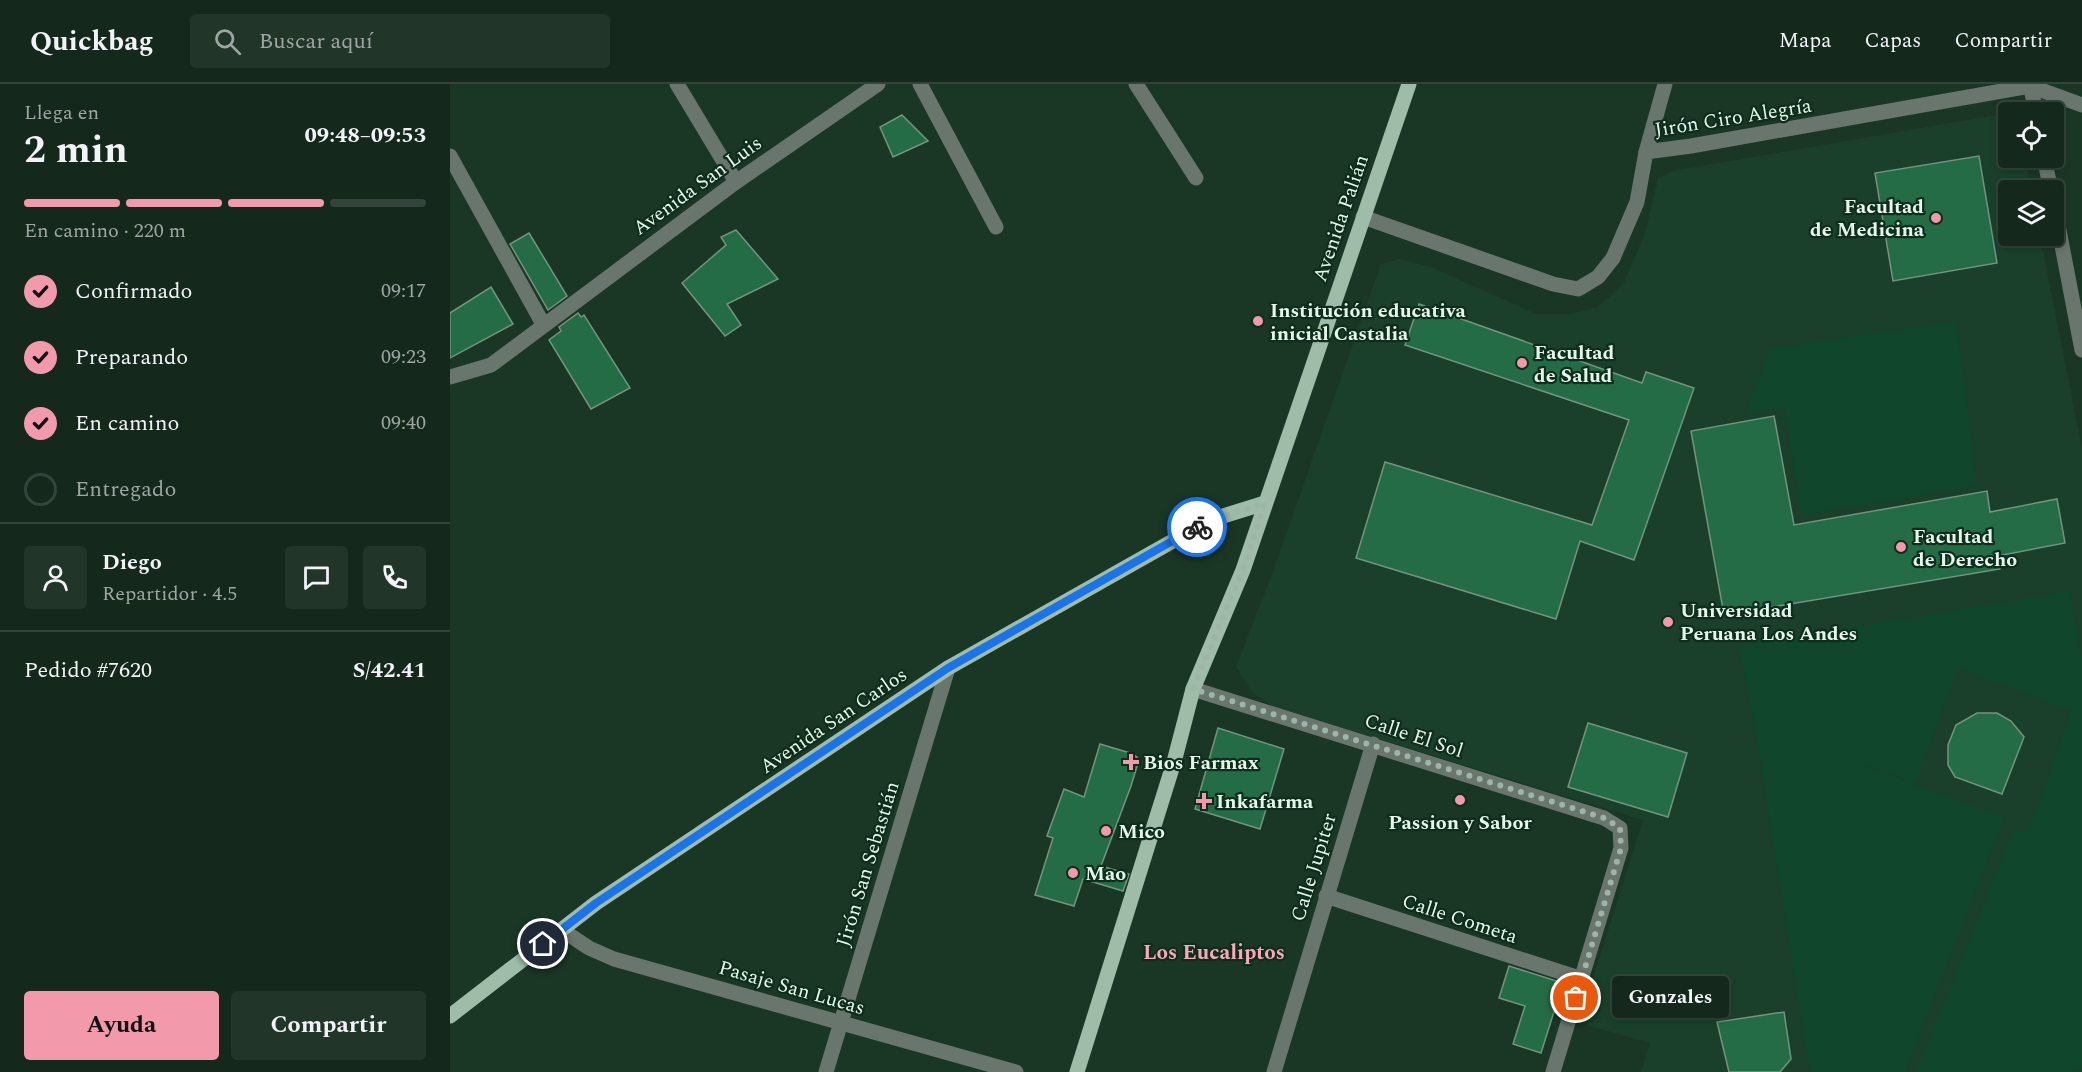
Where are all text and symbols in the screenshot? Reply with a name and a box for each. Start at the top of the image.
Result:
search box [190,14,610,68]
text: Quickbag [30,20,154,63]
icon: search [211,25,244,58]
text: Buscar aquí [259,25,373,58]
text: Mapa [1779,25,1832,57]
text: Capas [1865,25,1921,57]
text: Compartir [1954,25,2052,57]
street label: Jirón Ciro Alegría [1652,91,1814,145]
text: Llega en [24,98,99,128]
map controls [1998,102,2064,246]
button: locate [1998,102,2064,168]
text: 09:48–09:53 [304,119,426,152]
text: 2 min [24,121,128,180]
street label: Avenida San Luis [627,129,768,243]
street label: Avenida Palián [1305,151,1377,286]
button: layers [1998,180,2064,246]
place label: Facultad de Medicina [1810,192,1925,245]
marker: Facultad de Medicina [1929,211,1943,225]
text: En camino · 220 m [24,216,186,246]
icon: check [24,275,57,308]
text: Confirmado [75,275,192,308]
text: 09:17 [381,276,426,306]
place label: Institución educativa inicial Castalia [1270,296,1466,349]
marker: Institución educativa inicial Castalia [1251,314,1265,328]
place label: Facultad de Salud [1534,338,1615,391]
icon: check [24,341,57,374]
text: Preparando [75,341,188,374]
text: 09:23 [381,342,426,372]
marker: Facultad de Salud [1515,356,1529,370]
icon: check [24,407,57,440]
text: En camino [75,407,179,440]
text: 09:40 [381,408,426,438]
text: Entregado [75,473,176,506]
courier [1167,497,1227,557]
icon: bike [1181,511,1214,544]
place label: Facultad de Derecho [1913,522,2017,575]
marker: Facultad de Derecho [1894,540,1908,554]
button: person [24,546,87,609]
text: Diego [102,546,162,579]
button: chat [285,546,348,609]
button: phone [363,546,426,609]
text: Repartidor · 4.5 [102,579,237,609]
place label: Universidad Peruana Los Andes [1680,596,1857,649]
marker: Universidad Peruana Los Andes [1661,615,1675,629]
text: Pedido #7620 [24,654,152,687]
text: S/42.41 [353,654,426,687]
street label: Avenida San Carlos [754,660,913,781]
street label: Calle El Sol [1360,706,1467,766]
place label: Bios Farmax [1143,748,1259,778]
marker: Bios Farmax [1124,755,1138,769]
street label: Jirón San Sebastián [829,778,907,951]
place label: Inkafarma [1216,787,1314,817]
marker: Passion y Sabor [1453,793,1467,807]
marker: Inkafarma [1197,794,1211,808]
place label: Passion y Sabor [1388,808,1532,838]
street label: Calle Jupiter [1283,809,1345,925]
place label: Mico [1118,817,1165,847]
marker: Mico [1099,824,1113,838]
place label: Mao [1085,859,1126,889]
marker: Mao [1066,866,1080,880]
street label: Calle Cometa [1398,886,1521,952]
pin [517,918,568,969]
icon: home [526,927,559,960]
district label: Los Eucaliptos [1143,937,1285,969]
street label: Pasaje San Lucas [715,953,868,1023]
pin [1550,972,1601,1023]
callout: Gonzales [1612,977,1729,1019]
icon: bag [1559,981,1592,1014]
text: Gonzales [1628,982,1713,1012]
button: Ayuda [24,991,219,1060]
button: Compartir [231,991,426,1060]

